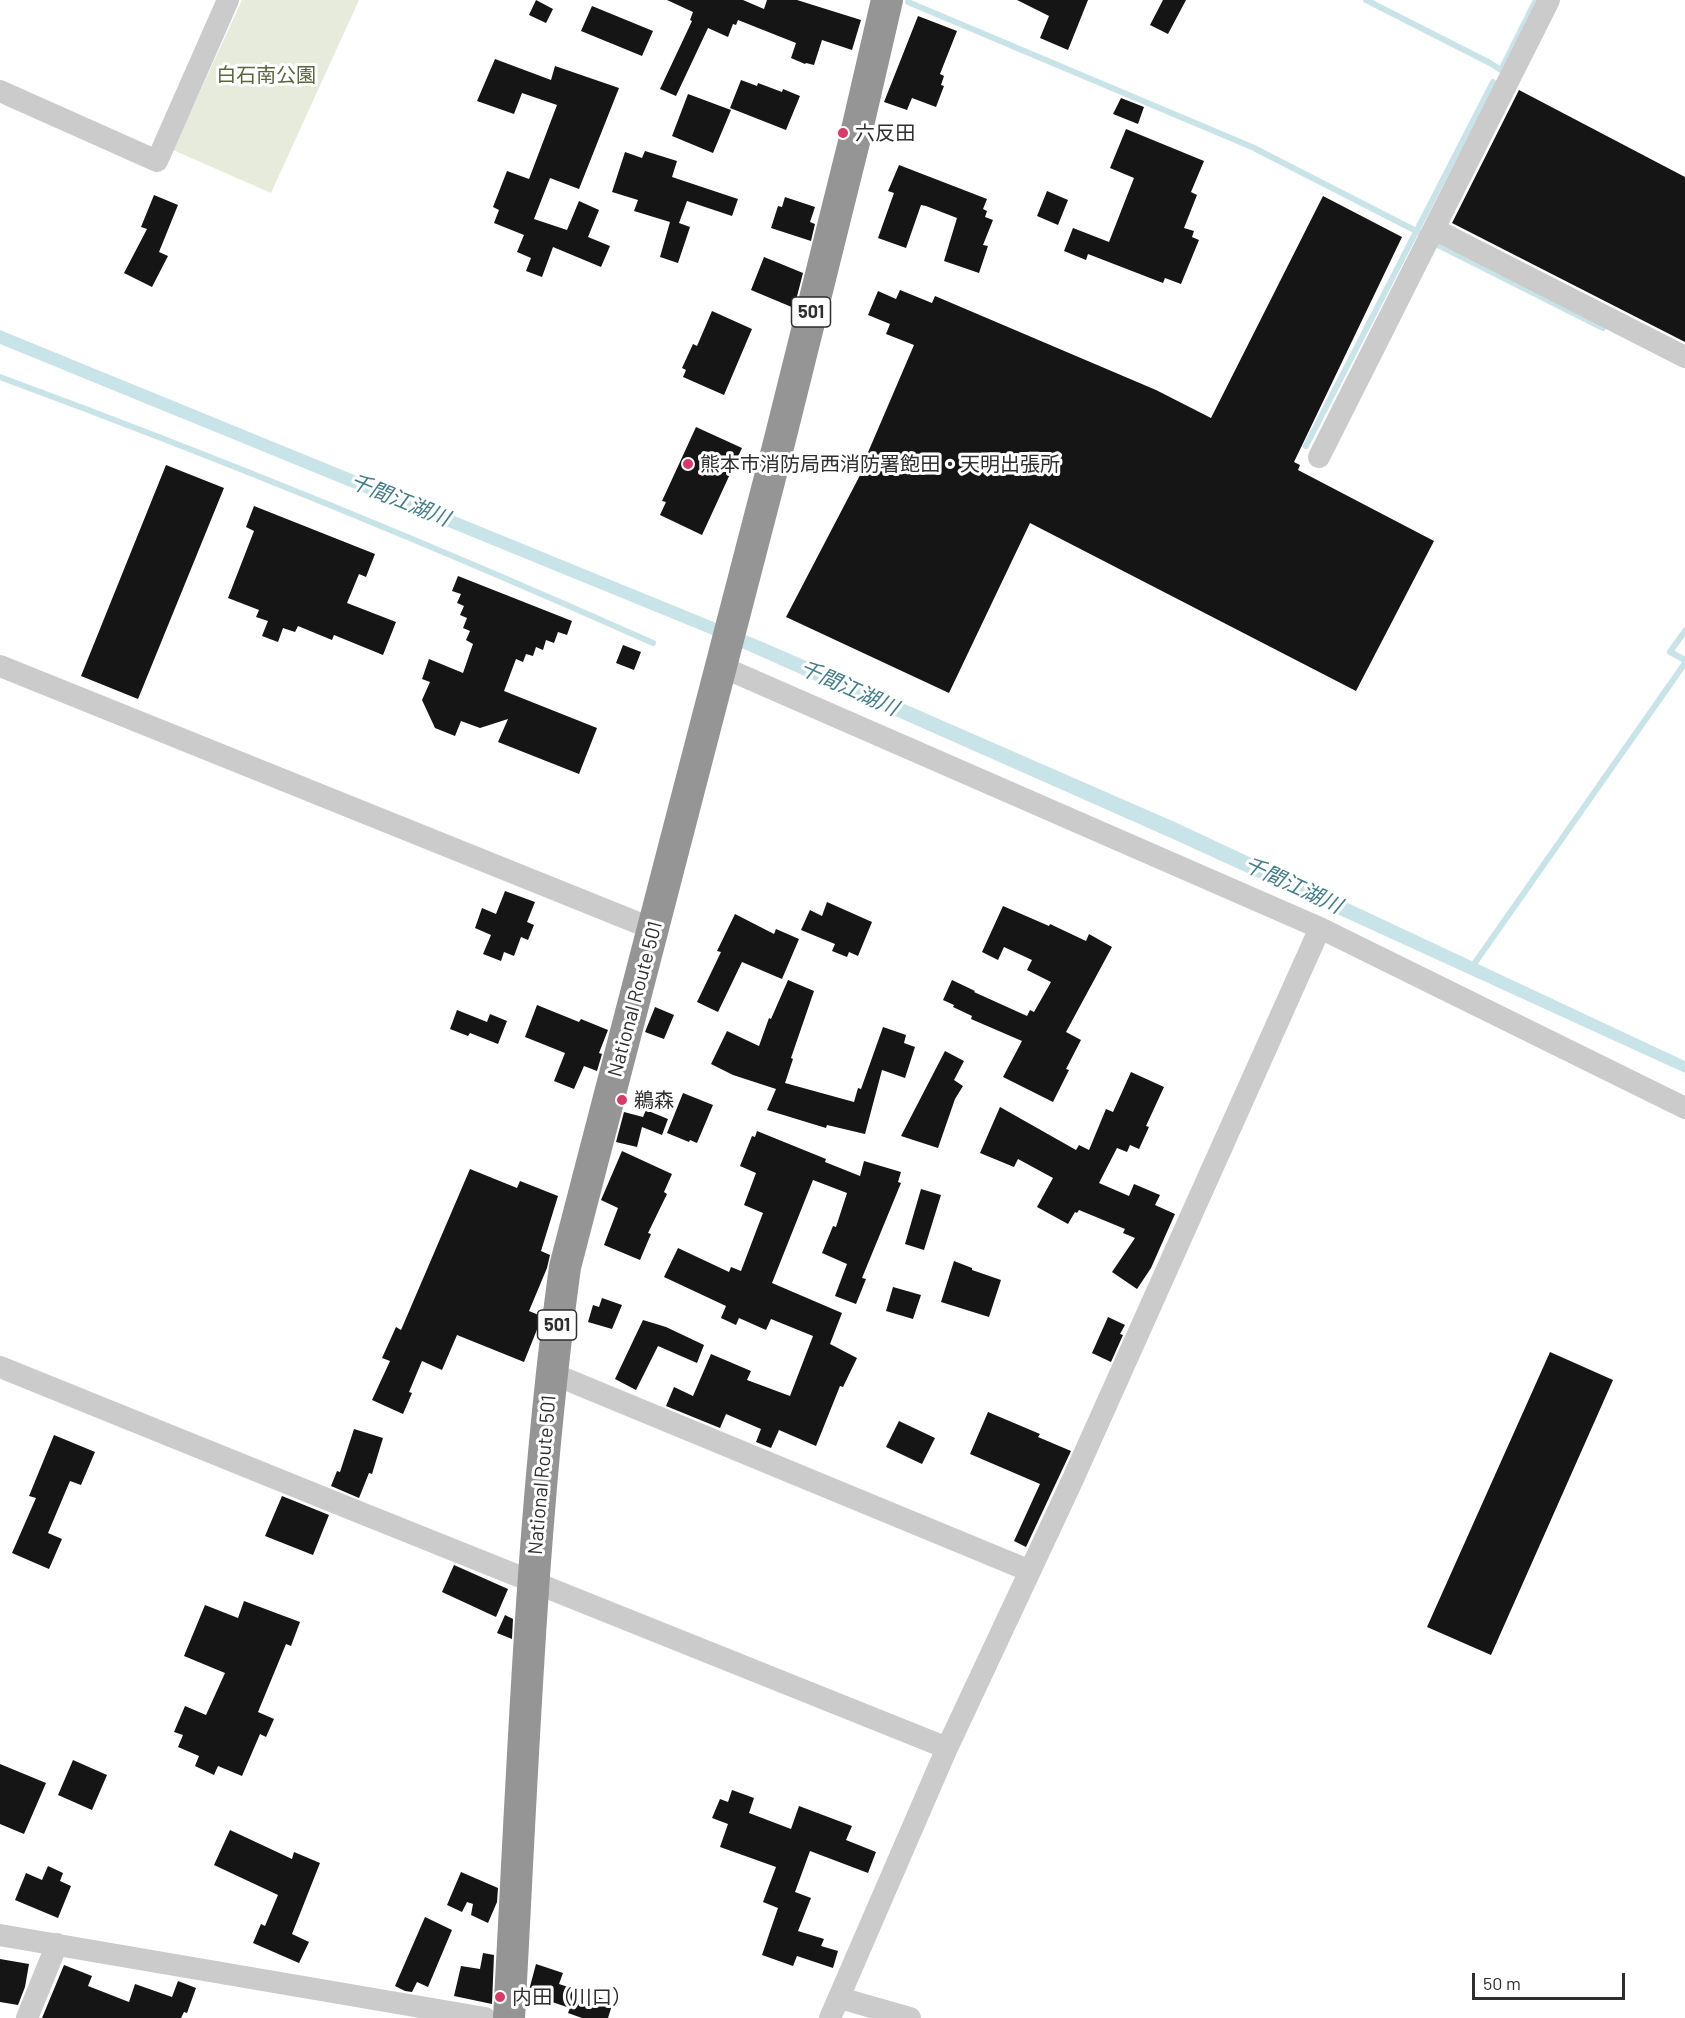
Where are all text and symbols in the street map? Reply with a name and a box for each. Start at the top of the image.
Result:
park label: 白石南公園 [216,63,316,87]
place label: 六反田 [855,121,915,145]
marker: 六反田 [836,126,850,140]
road number: 501 [792,297,830,327]
place label: 熊本市消防局西消防署飽田・天明出張所 [700,452,1060,476]
marker: 熊本市消防局西消防署飽田・天明出張所 [681,457,695,471]
water label: 千間江湖川 [347,469,453,531]
water label: 千間江湖川 [796,655,902,721]
water label: 千間江湖川 [1240,851,1346,919]
street label: National Route 501 [603,919,667,1079]
place label: 鵜森 [634,1088,674,1112]
marker: 鵜森 [615,1093,629,1107]
road number: 501 [538,1310,576,1340]
street label: National Route 501 [523,1394,561,1556]
scale bar [1475,1961,1628,1999]
text: 50 m [1483,1972,1521,1994]
place label: 内田（川口） [512,1985,632,2009]
marker: 内田（川口） [493,1990,507,2004]

